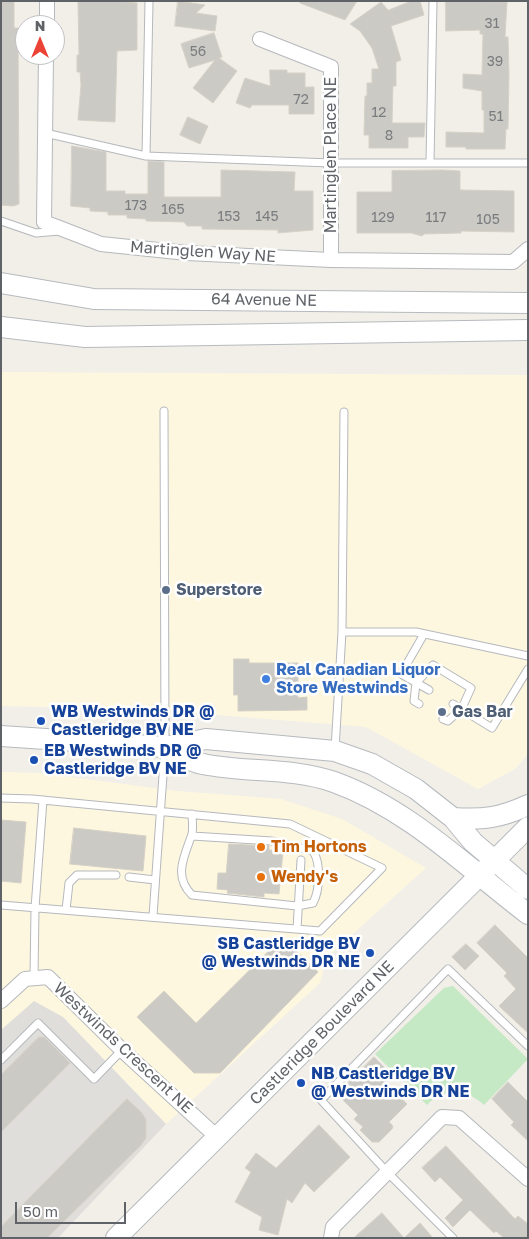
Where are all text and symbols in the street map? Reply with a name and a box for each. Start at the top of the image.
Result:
north arrow [15,15,65,65]
house number: 31 [485,16,499,32]
text: N [35,17,45,34]
house number: 56 [190,44,206,60]
house number: 39 [487,54,503,70]
street label: Martinglen Place NE [321,77,341,233]
house number: 72 [293,92,309,108]
house number: 12 [372,105,386,121]
house number: 51 [489,109,503,125]
house number: 8 [385,128,393,144]
house number: 173 [125,198,147,214]
house number: 165 [161,202,185,218]
house number: 153 [217,209,241,225]
house number: 145 [255,209,279,225]
house number: 129 [371,210,395,226]
house number: 117 [426,210,446,226]
house number: 105 [476,212,500,228]
street label: Martinglen Way NE [129,237,277,267]
street label: 64 Avenue NE [211,289,317,311]
place label: Superstore [176,580,262,600]
marker: Superstore [160,584,172,596]
place label: Real Canadian Liquor Store Westwinds [276,660,440,698]
marker: Real Canadian Liquor Store Westwinds [260,673,272,685]
place label: WB Westwinds DR @ Castleridge BV NE [51,702,215,740]
place label: Gas Bar [452,702,513,722]
marker: Gas Bar [436,706,448,718]
marker: WB Westwinds DR @ Castleridge BV NE [35,715,47,727]
place label: EB Westwinds DR @ Castleridge BV NE [44,741,202,779]
marker: EB Westwinds DR @ Castleridge BV NE [28,754,40,766]
place label: Tim Hortons [271,837,367,857]
marker: Tim Hortons [255,841,267,853]
place label: Wendy's [271,867,338,887]
marker: Wendy's [255,871,267,883]
place label: SB Castleridge BV @ Westwinds DR NE [202,934,360,972]
marker: SB Castleridge BV @ Westwinds DR NE [364,947,376,959]
street label: Castleridge Boulevard NE [246,957,398,1109]
street label: Westwinds Crescent NE [49,979,197,1117]
place label: NB Castleridge BV @ Westwinds DR NE [311,1064,469,1102]
marker: NB Castleridge BV @ Westwinds DR NE [295,1077,307,1089]
scale bar [18,1192,129,1224]
text: 50 m [23,1202,58,1220]

